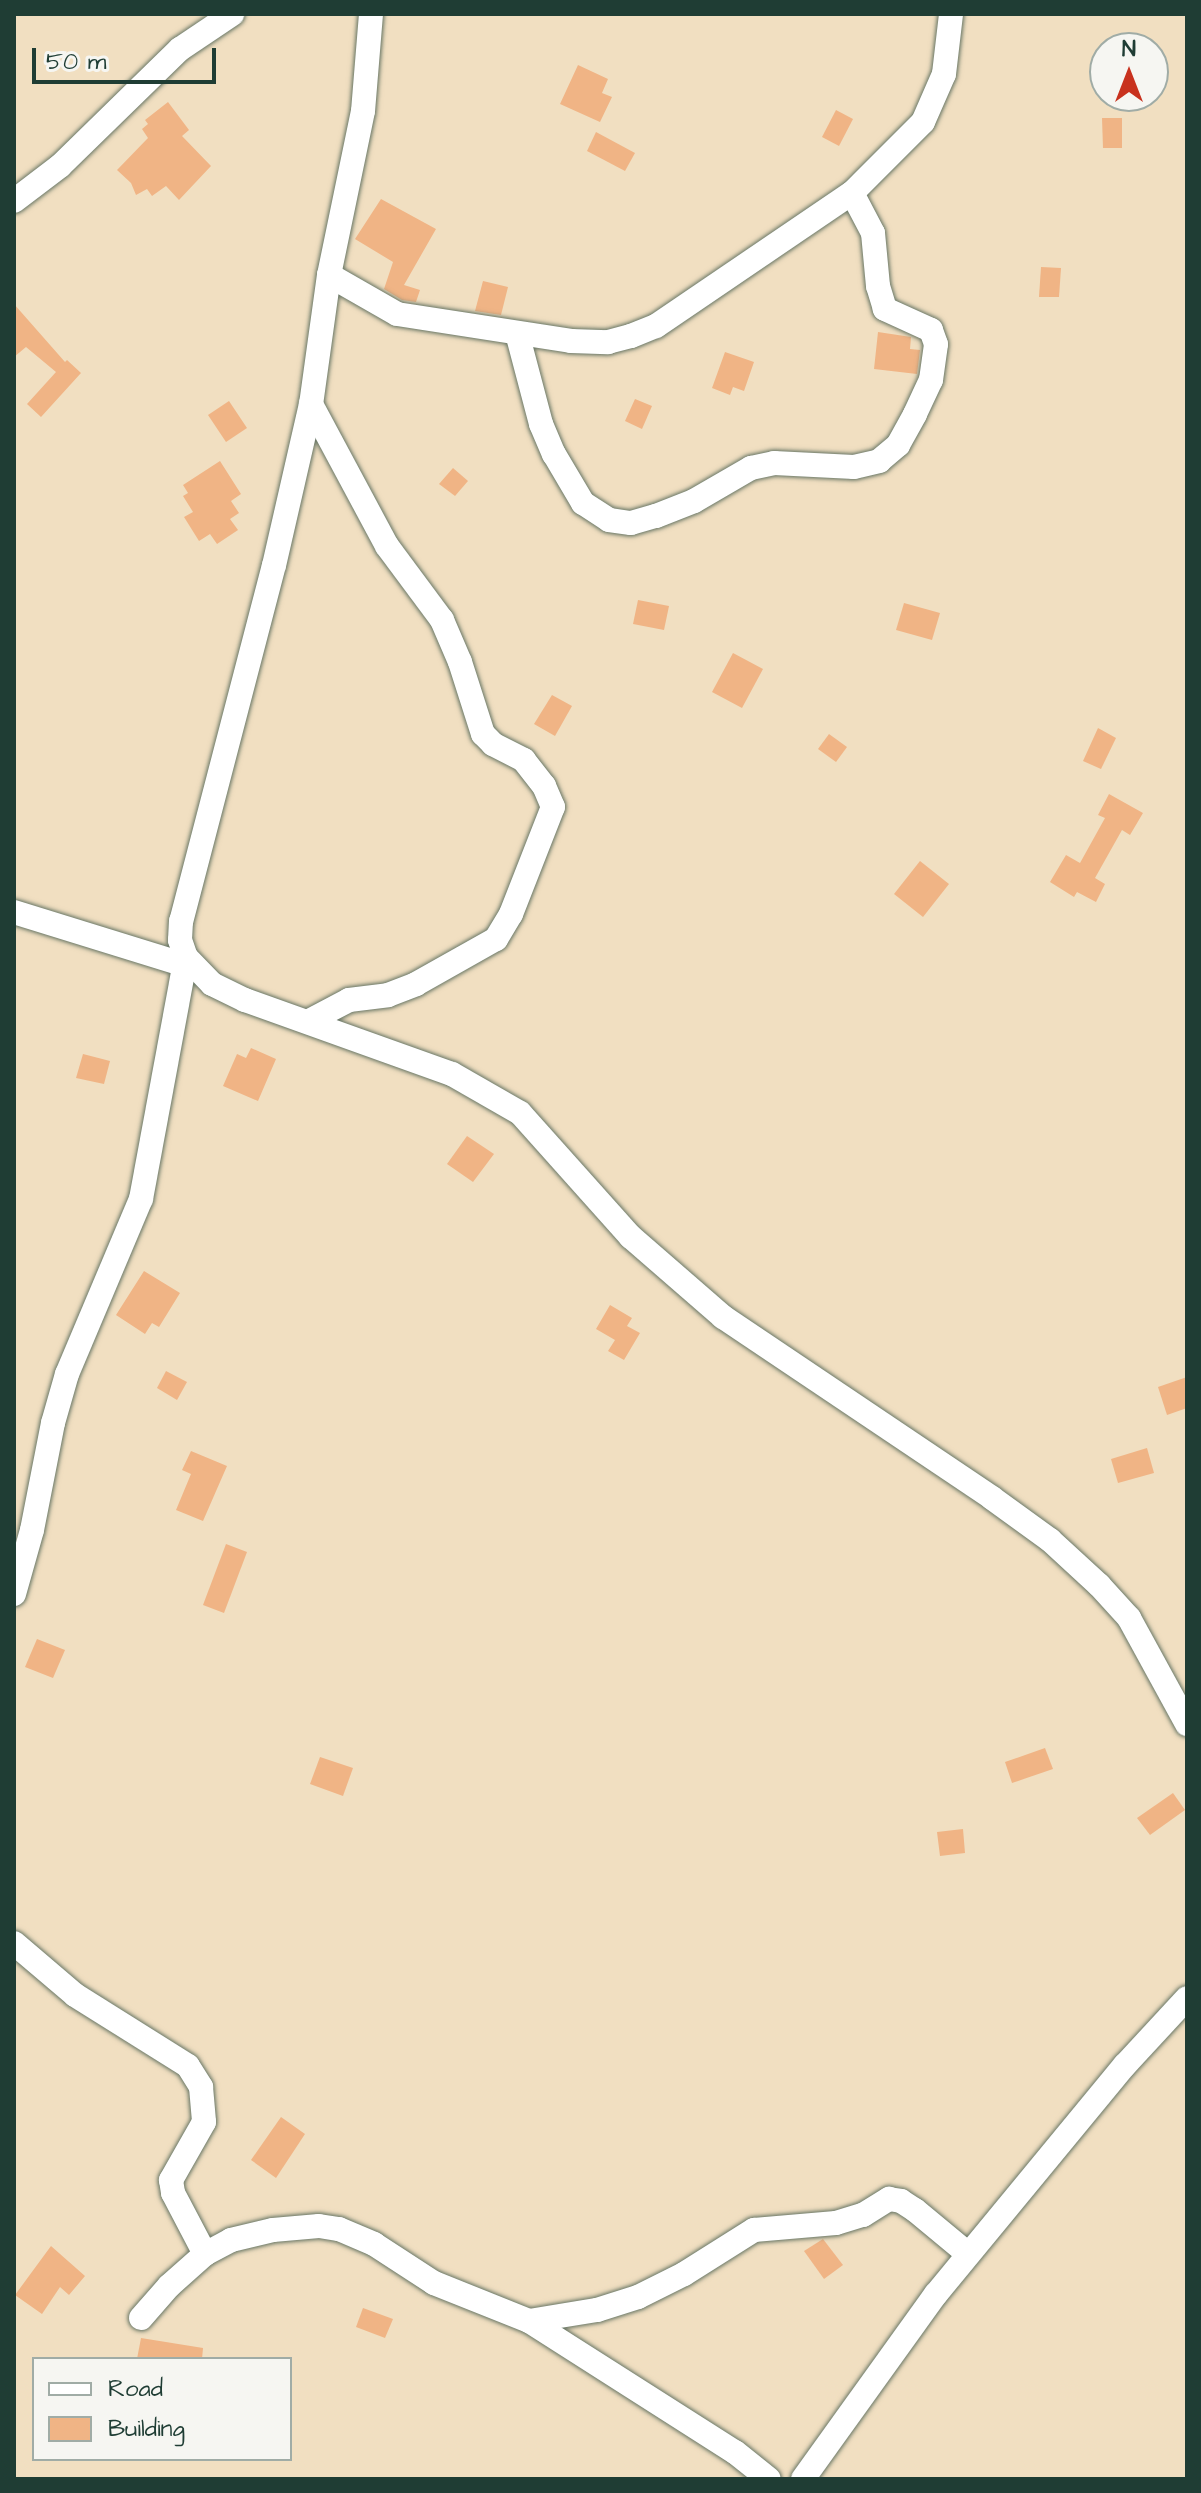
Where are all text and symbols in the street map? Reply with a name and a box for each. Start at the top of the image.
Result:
scale bar [36,32,220,82]
north arrow [1089,32,1169,112]
text: N [1122,34,1136,65]
text: 50 m [46,45,106,79]
legend [32,2357,292,2461]
text: Road [108,2372,163,2406]
text: Building [108,2412,185,2446]

